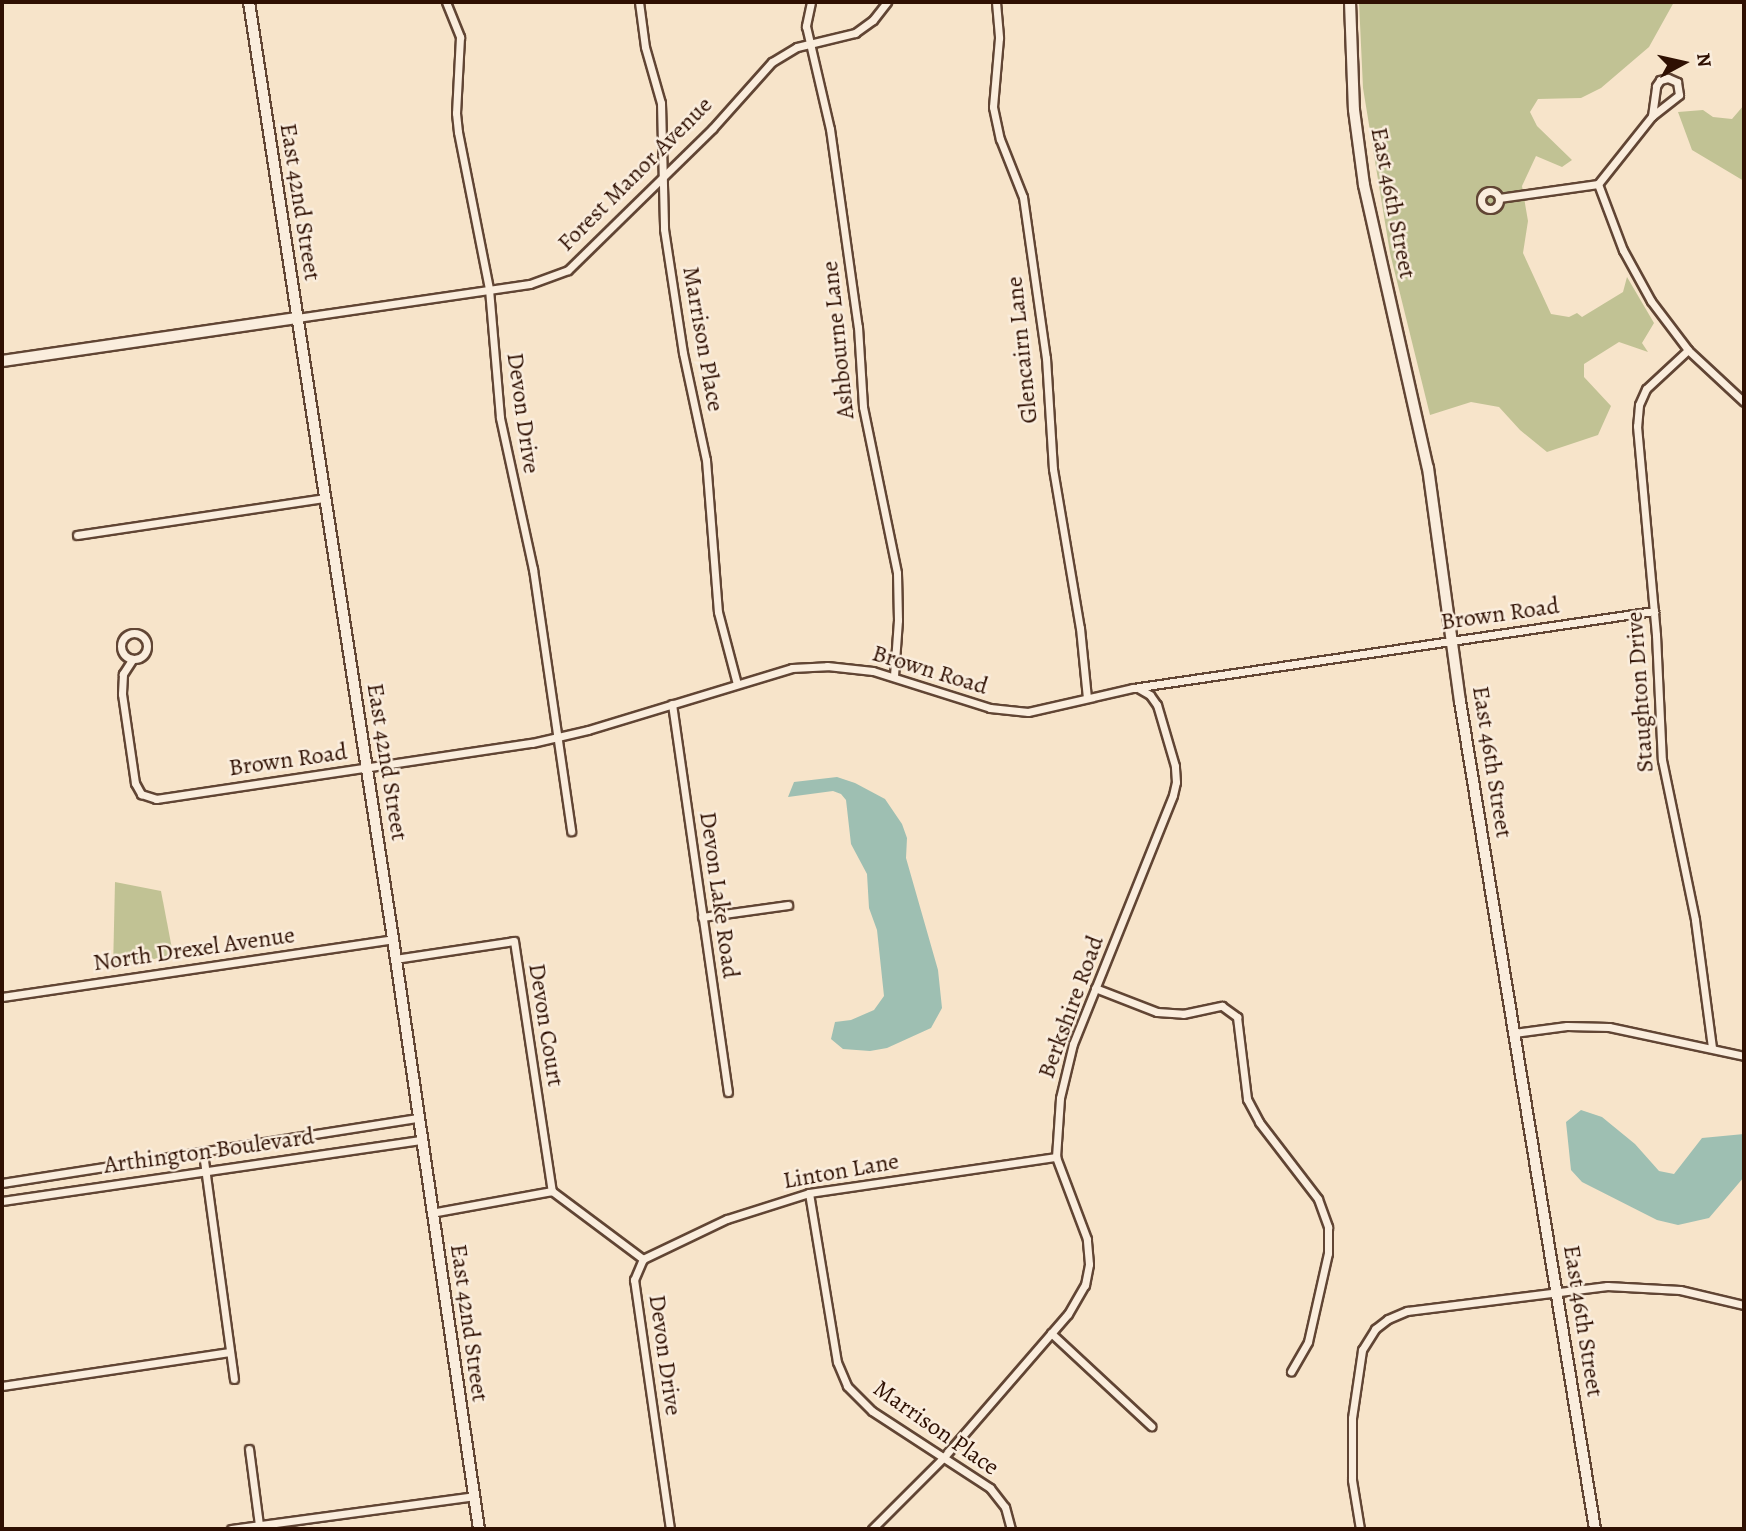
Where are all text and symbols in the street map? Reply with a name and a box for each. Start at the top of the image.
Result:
north arrow [1648,28,1718,98]
text: N [1690,51,1718,69]
street label: Forest Manor Avenue [552,91,718,257]
street label: East 42nd Street [273,121,327,283]
street label: East 46th Street [1364,125,1422,281]
street label: Ashbourne Lane [815,260,861,420]
street label: Marrison Place [676,264,730,414]
street label: Glencairn Lane [1000,275,1044,425]
street label: Devon Drive [500,351,546,475]
street label: Brown Road [1439,591,1561,637]
street label: Staughton Drive [1620,611,1660,773]
street label: Brown Road [869,639,991,701]
street label: East 42nd Street [360,681,414,843]
street label: East 46th Street [1466,684,1518,840]
street label: Brown Road [227,737,349,783]
street label: Devon Lake Road [693,810,745,980]
street label: North Drexel Avenue [91,921,297,977]
street label: Berkshire Road [1032,932,1110,1082]
street label: Devon Court [522,961,570,1089]
street label: Arthington Boulevard [102,1122,316,1180]
street label: Linton Lane [781,1147,901,1195]
street label: East 42nd Street [444,1242,494,1404]
street label: East 46th Street [1557,1243,1609,1399]
street label: Devon Drive [642,1293,688,1417]
street label: Marrison Place [868,1374,1004,1482]

